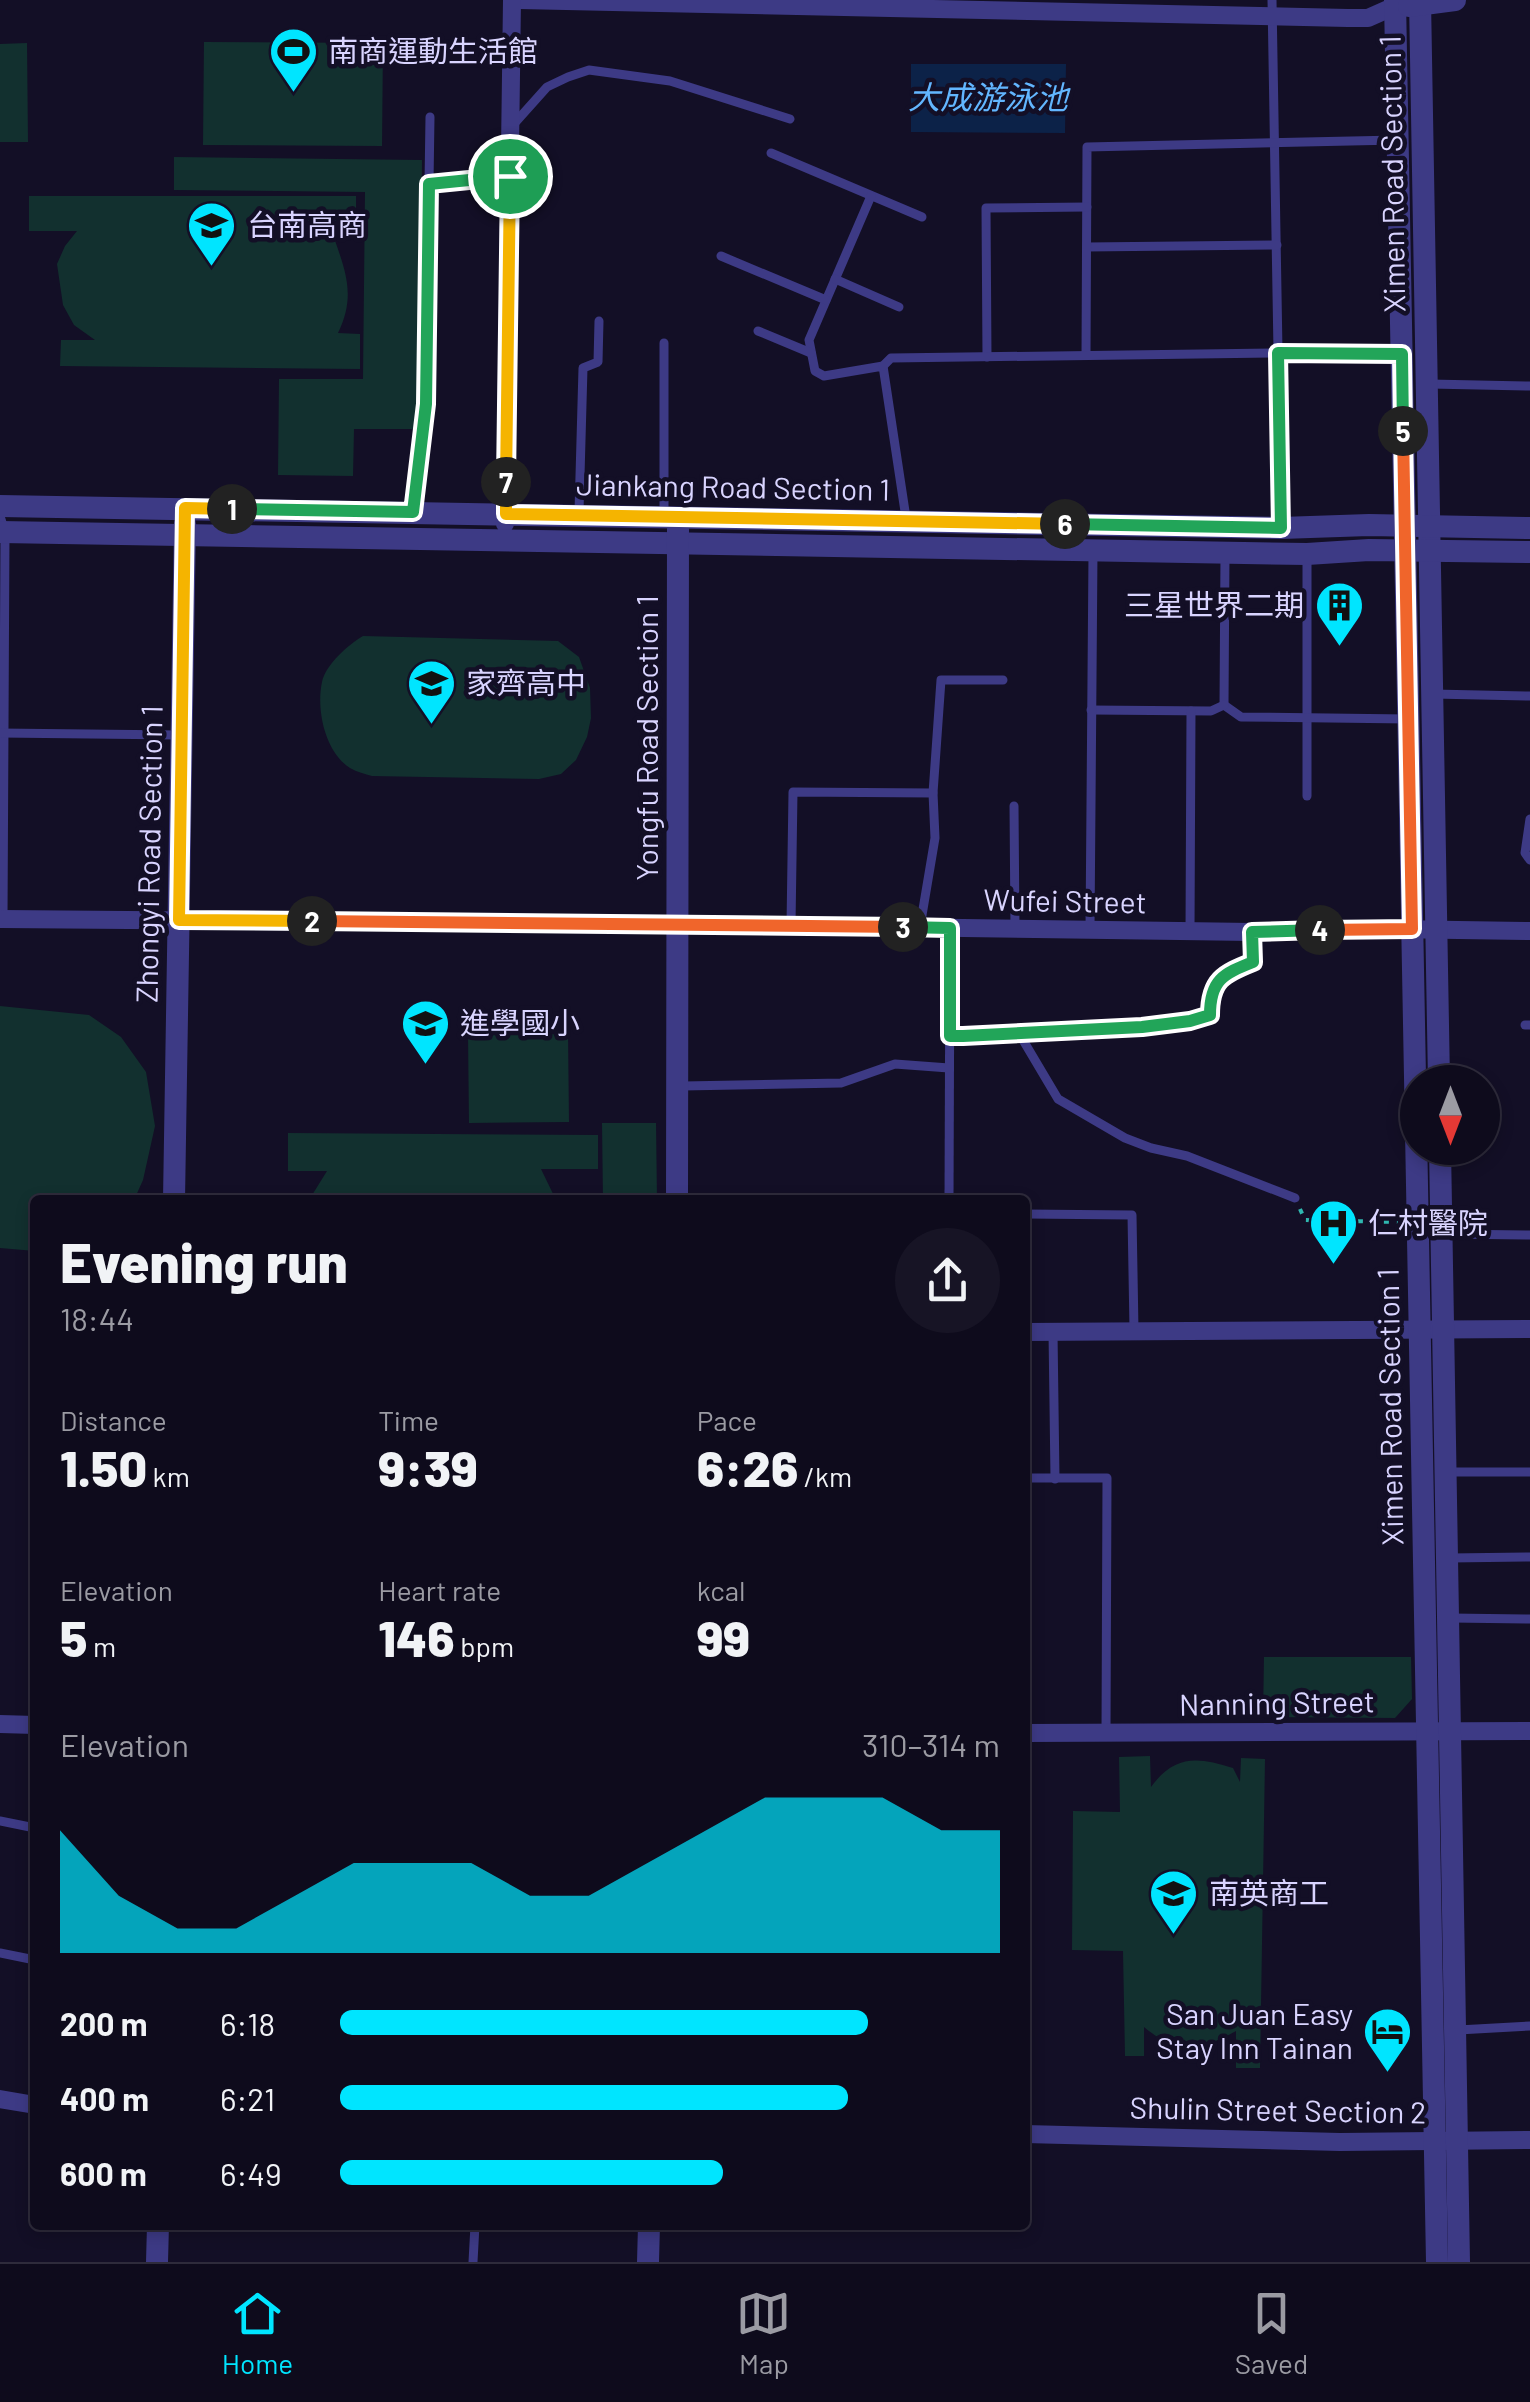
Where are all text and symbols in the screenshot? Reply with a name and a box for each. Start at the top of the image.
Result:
sports icon: 南商運動生活館 [267,26,319,94]
place label: 南商運動生活館 [328,32,538,68]
street label: Ximen Road Section 1 [1371,35,1411,313]
water label: 大成游泳池 [908,77,1071,115]
pin [468,134,553,219]
icon: arrive [483,149,538,204]
school or university icon: 台南高商 [186,200,238,268]
place label: 台南高商 [247,206,367,242]
pin: 5 [1378,406,1428,456]
text: 5 [1395,414,1411,448]
pin: 7 [481,457,531,507]
text: 7 [499,465,513,499]
street label: Jiankang Road Section 1 [576,465,890,507]
pin: 1 [207,484,257,534]
text: 1 [227,492,237,526]
pin: 6 [1040,499,1090,549]
text: 6 [1057,507,1073,541]
building icon: 三星世界二期 [1313,580,1365,648]
place label: 三星世界二期 [1124,586,1304,622]
street label: Yongfu Road Section 1 [628,595,664,881]
school or university icon: 家齊高中 [405,658,457,726]
place label: 家齊高中 [466,664,586,700]
street label: Zhongyi Road Section 1 [127,705,169,1003]
street label: Wufei Street [983,881,1147,919]
pin: 2 [287,896,337,946]
pin: 3 [878,902,928,952]
text: 2 [304,904,320,938]
pin: 4 [1295,905,1345,955]
text: 3 [895,910,911,944]
text: 4 [1312,913,1328,947]
school or university icon: 進學國小 [399,998,451,1066]
place label: 進學國小 [460,1004,580,1040]
north arrow [1400,1065,1500,1165]
map controls [1400,1065,1500,1165]
hospital icon: 仁村醫院 [1307,1198,1359,1266]
place label: 仁村醫院 [1368,1204,1488,1240]
text: Evening run [60,1228,348,1294]
button: share [895,1228,1000,1333]
street label: Ximen Road Section 1 [1369,1268,1409,1546]
text: 18:44 [60,1299,134,1337]
text: Distance [60,1403,167,1437]
text: Time [378,1403,439,1437]
text: Pace [697,1403,757,1437]
text: 1.50 [60,1437,147,1497]
text: 9:39 [378,1437,478,1497]
text: 6:26 [697,1437,798,1497]
text: km [147,1459,190,1493]
text: /km [798,1459,852,1493]
text: Elevation [60,1573,173,1607]
text: Heart rate [378,1573,501,1607]
text: kcal [697,1573,745,1607]
text: 5 [60,1607,87,1667]
text: 146 [378,1607,455,1667]
text: 99 [697,1607,750,1667]
text: m [87,1629,116,1663]
text: bpm [455,1629,514,1663]
street label: Nanning Street [1179,1682,1375,1722]
text: Elevation [60,1725,189,1763]
text: 310–314 m [862,1725,1000,1763]
school or university icon: 南英商工 [1148,1868,1200,1936]
place label: 南英商工 [1209,1874,1329,1910]
place label: San Juan Easy Stay Inn Tainan [1156,1995,1353,2065]
text: 200 m [60,2004,148,2042]
text: 6:18 [220,2004,275,2042]
hotel icon: San Juan Easy Stay Inn Tainan [1362,2006,1414,2074]
text: 400 m [60,2079,149,2117]
text: 6:21 [220,2079,275,2117]
street label: Shulin Street Section 2 [1129,2088,1427,2130]
text: 600 m [60,2154,147,2192]
text: 6:49 [220,2154,282,2192]
tab: Home [222,2286,293,2380]
tab: Map [736,2286,791,2380]
tab: Saved [1235,2286,1308,2380]

